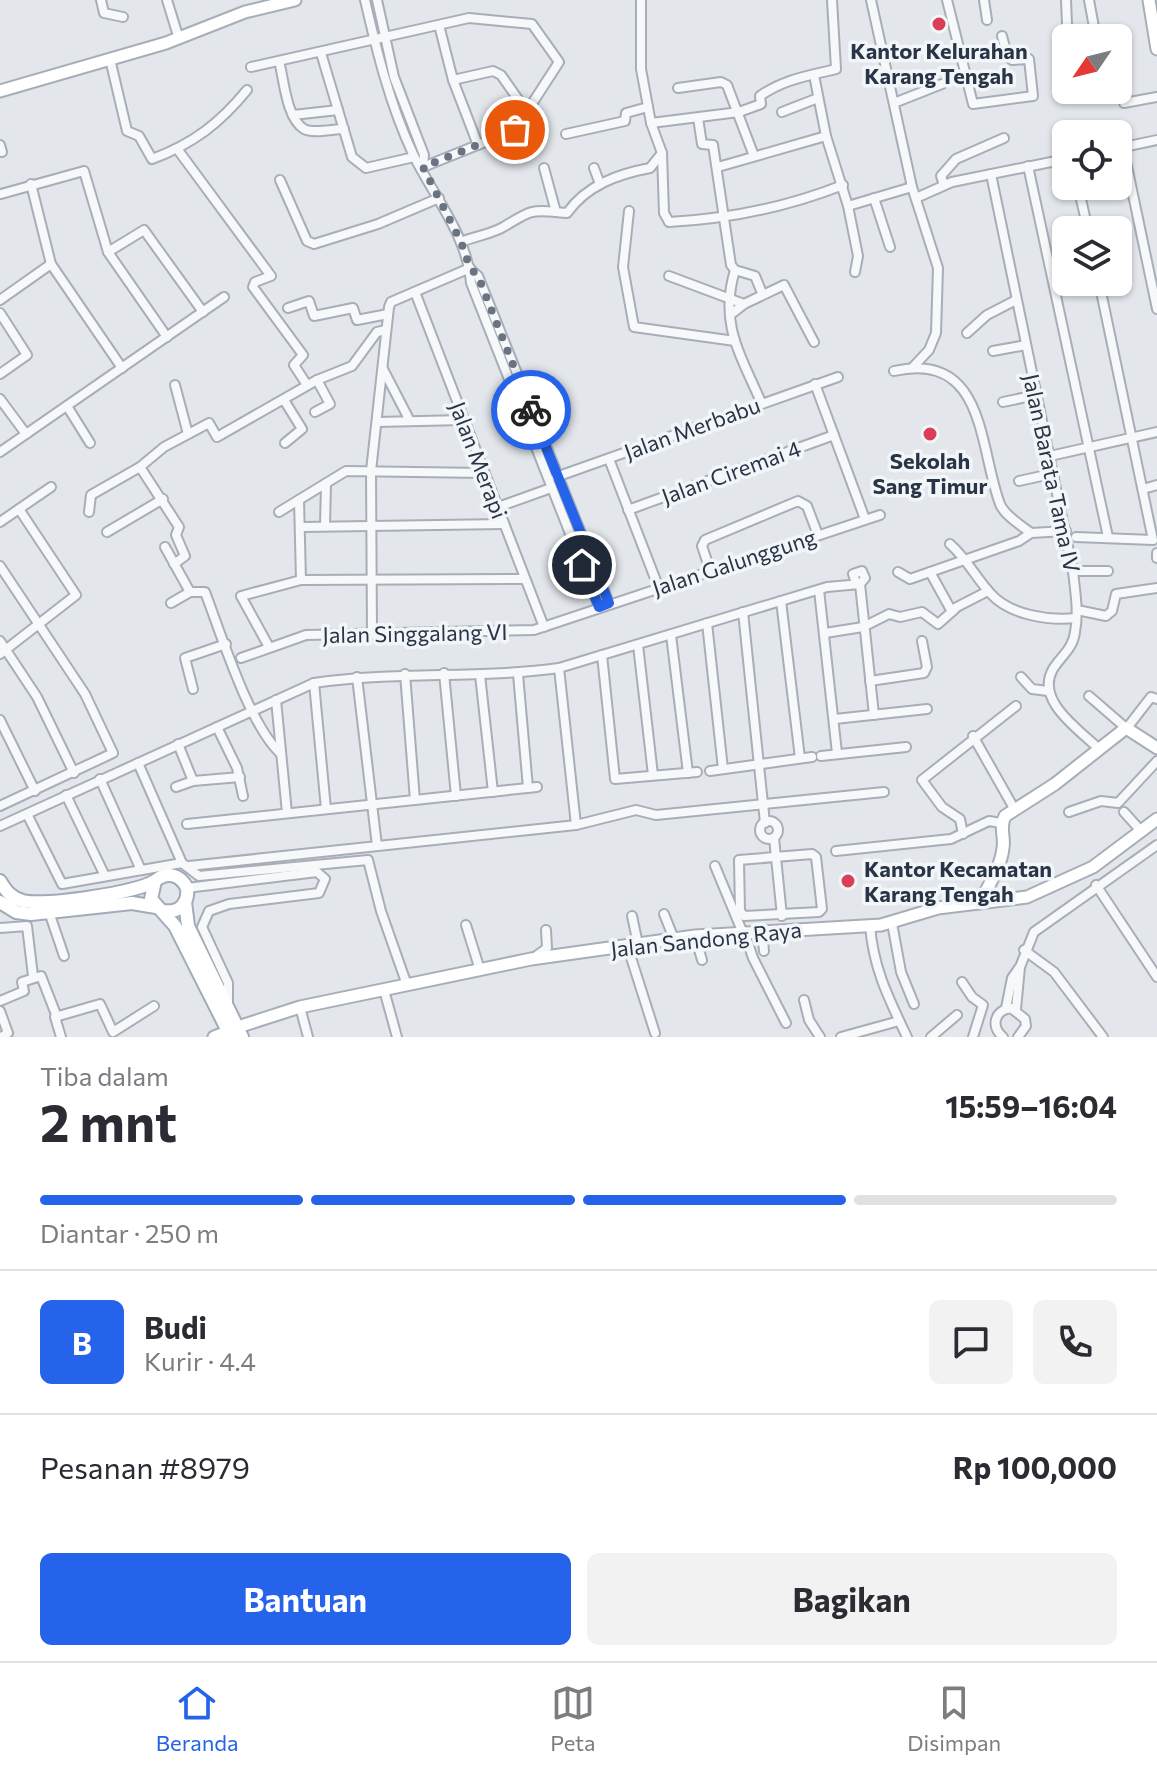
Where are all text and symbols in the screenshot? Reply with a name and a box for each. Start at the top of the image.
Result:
marker: Kantor Kelurahan Karang Tengah [930,15,948,33]
north arrow [1052,24,1132,104]
map controls [1052,24,1132,296]
place label: Kantor Kelurahan Karang Tengah [850,37,1028,89]
pin [481,96,549,164]
icon: bag [493,108,537,152]
button: locate [1052,120,1132,200]
button: layers [1052,216,1132,296]
courier [491,370,571,450]
street label: Jalan Barata Tama IV [1018,371,1086,575]
icon: bike [509,388,553,432]
street label: Jalan Merbabu [620,391,764,465]
street label: Jalan Merapi [444,398,514,522]
marker: Sekolah Sang Timur [921,425,939,443]
street label: Jalan Ciremai 4 [658,434,804,510]
place label: Sekolah Sang Timur [873,447,987,499]
street label: Jalan Galunggung [649,523,819,601]
pin [548,531,616,599]
icon: home [560,543,604,587]
street label: Jalan Singgalang VI [322,618,508,648]
place label: Kantor Kecamatan Karang Tengah [864,855,1052,907]
marker: Kantor Kecamatan Karang Tengah [839,872,857,890]
street label: Jalan Sandong Raya [609,916,803,962]
text: Tiba dalam [40,1060,169,1091]
text: 15:59–16:04 [945,1087,1117,1124]
text: 2 mnt [40,1089,177,1153]
text: Diantar · 250 m [40,1217,219,1248]
button: chat [929,1300,1013,1384]
button: phone [1033,1300,1117,1384]
text: Budi [144,1308,207,1345]
text: B [72,1324,92,1361]
text: Kurir · 4.4 [144,1345,256,1376]
text: Pesanan #8979 [40,1448,250,1485]
text: Rp 100,000 [953,1448,1117,1485]
button: Bantuan [40,1553,571,1645]
button: Bagikan [587,1553,1117,1645]
tab: Beranda [156,1681,239,1756]
tab: Peta [550,1681,596,1756]
tab: Disimpan [907,1681,1001,1756]

